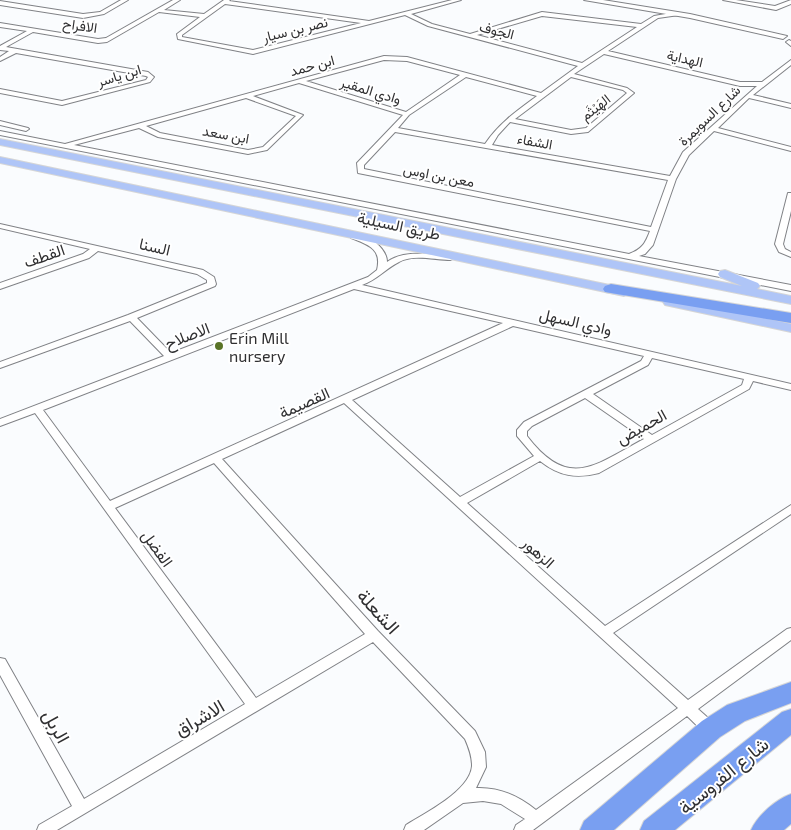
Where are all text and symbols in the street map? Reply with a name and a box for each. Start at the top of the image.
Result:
street label: نصر بن سيار [260,13,330,47]
street label: الافراح [61,14,98,39]
street label: الجوف [478,17,516,43]
street label: الهداية [665,46,705,71]
street label: ابن حمد [288,51,336,80]
street label: ابن ياسر [94,60,143,91]
street label: وادي المقير [337,72,403,111]
street label: شارع السويمرة [674,81,746,151]
street label: الهَيْثَم [577,90,614,125]
street label: ابن سعد [201,122,251,147]
street label: الشفاء [516,130,554,152]
street label: معن بن اوس [402,160,476,191]
street label: طريق السيلية [355,207,442,245]
street label: السنا [138,233,172,259]
street label: القطف [21,239,67,271]
street label: وادي السهل [537,303,614,343]
street label: الاصلاح [162,318,213,355]
place label: Erin Mill nursery [229,328,289,365]
marker: Erin Mill nursery [213,340,225,352]
street label: القصيمة [276,382,333,422]
street label: الحميض [613,404,670,449]
street label: الفضل [137,526,178,571]
street label: الزهور [517,532,559,573]
street label: الشعلة [353,584,405,638]
street label: الاشراق [170,694,229,741]
street label: الربل [38,705,76,747]
street label: شارع الفروسية [673,732,774,820]

